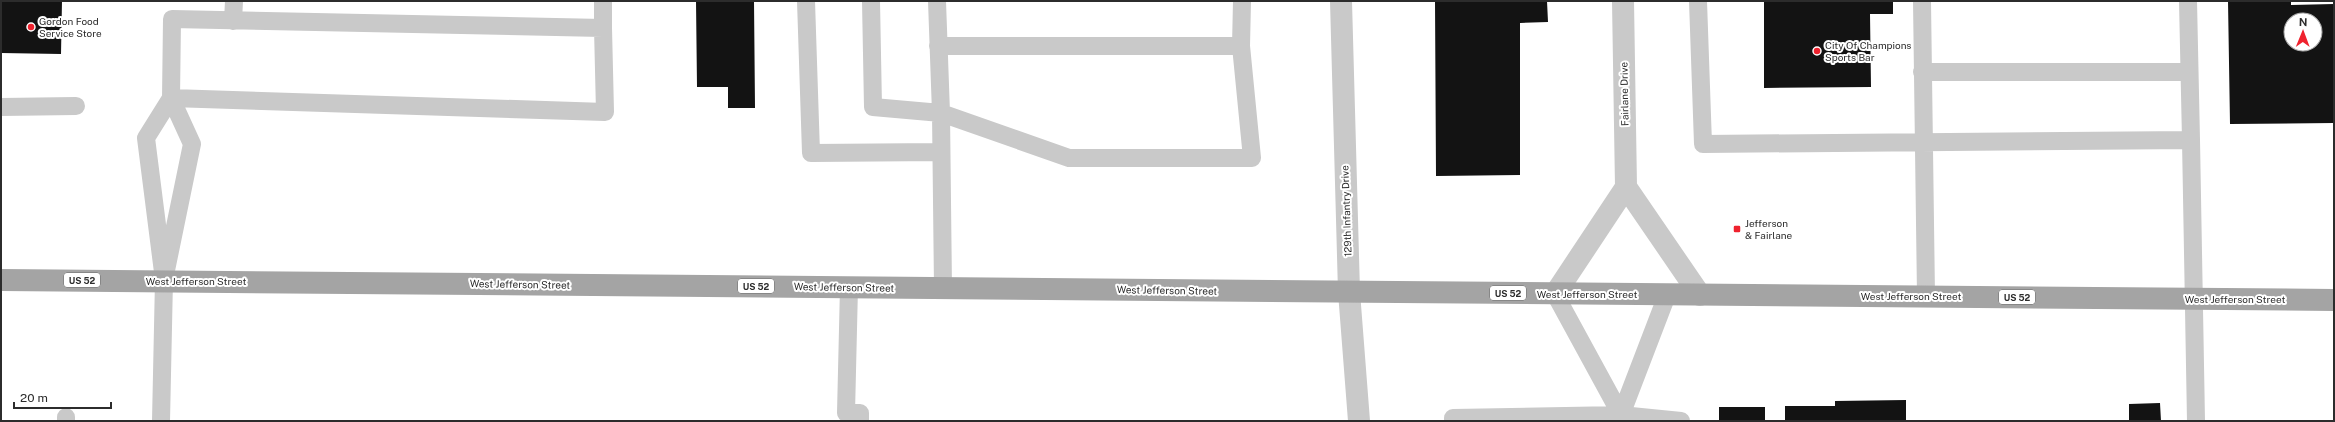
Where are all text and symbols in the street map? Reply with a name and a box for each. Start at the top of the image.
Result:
north arrow [2283,12,2323,52]
place label: Gordon Food Service Store [39,15,102,39]
text: N [2299,16,2308,28]
marker: Gordon Food Service Store [26,22,36,32]
place label: City Of Champions Sports Bar [1825,39,1911,63]
marker: City Of Champions Sports Bar [1812,46,1822,56]
street label: Fairlane Drive [1617,62,1631,126]
street label: 129th Infantry Drive [1338,165,1354,257]
place label: Jefferson & Fairlane [1745,217,1793,241]
marker: Jefferson & Fairlane [1732,224,1742,234]
road number: US 52 [64,273,100,287]
street label: West Jefferson Street [146,275,246,287]
street label: West Jefferson Street [470,277,571,291]
road number: US 52 [738,279,774,293]
street label: West Jefferson Street [794,280,895,294]
street label: West Jefferson Street [1117,283,1218,297]
road number: US 52 [1490,286,1526,300]
street label: West Jefferson Street [1537,288,1637,300]
street label: West Jefferson Street [1861,290,1961,302]
road number: US 52 [1999,290,2035,304]
street label: West Jefferson Street [2185,293,2285,305]
scale bar [14,384,111,410]
text: 20 m [20,391,48,405]

